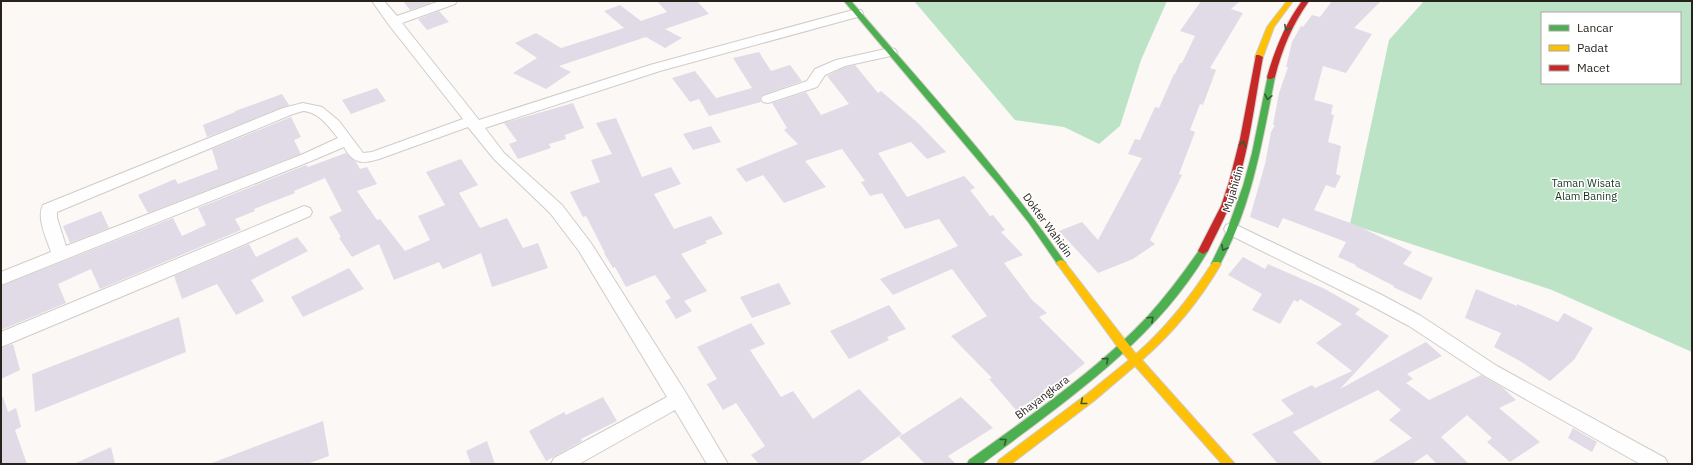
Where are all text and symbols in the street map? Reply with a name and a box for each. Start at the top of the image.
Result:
legend [1541,12,1681,84]
text: Lancar [1577,20,1614,35]
one-way arrow [1285,24,1292,31]
text: Padat [1577,40,1608,55]
text: Macet [1577,60,1610,75]
one-way arrow [1265,93,1273,100]
one-way arrow [1238,141,1246,147]
street label: Mujahidin [1219,164,1247,214]
park label: Taman Wisata Alam Baning [1551,176,1621,203]
street label: Dokter Wahidin [1020,190,1076,260]
one-way arrow [1221,243,1229,251]
one-way arrow [1146,316,1154,324]
one-way arrow [1101,358,1109,365]
street label: Bhayangkara [1012,372,1072,422]
one-way arrow [1081,397,1088,404]
one-way arrow [1000,438,1007,445]

